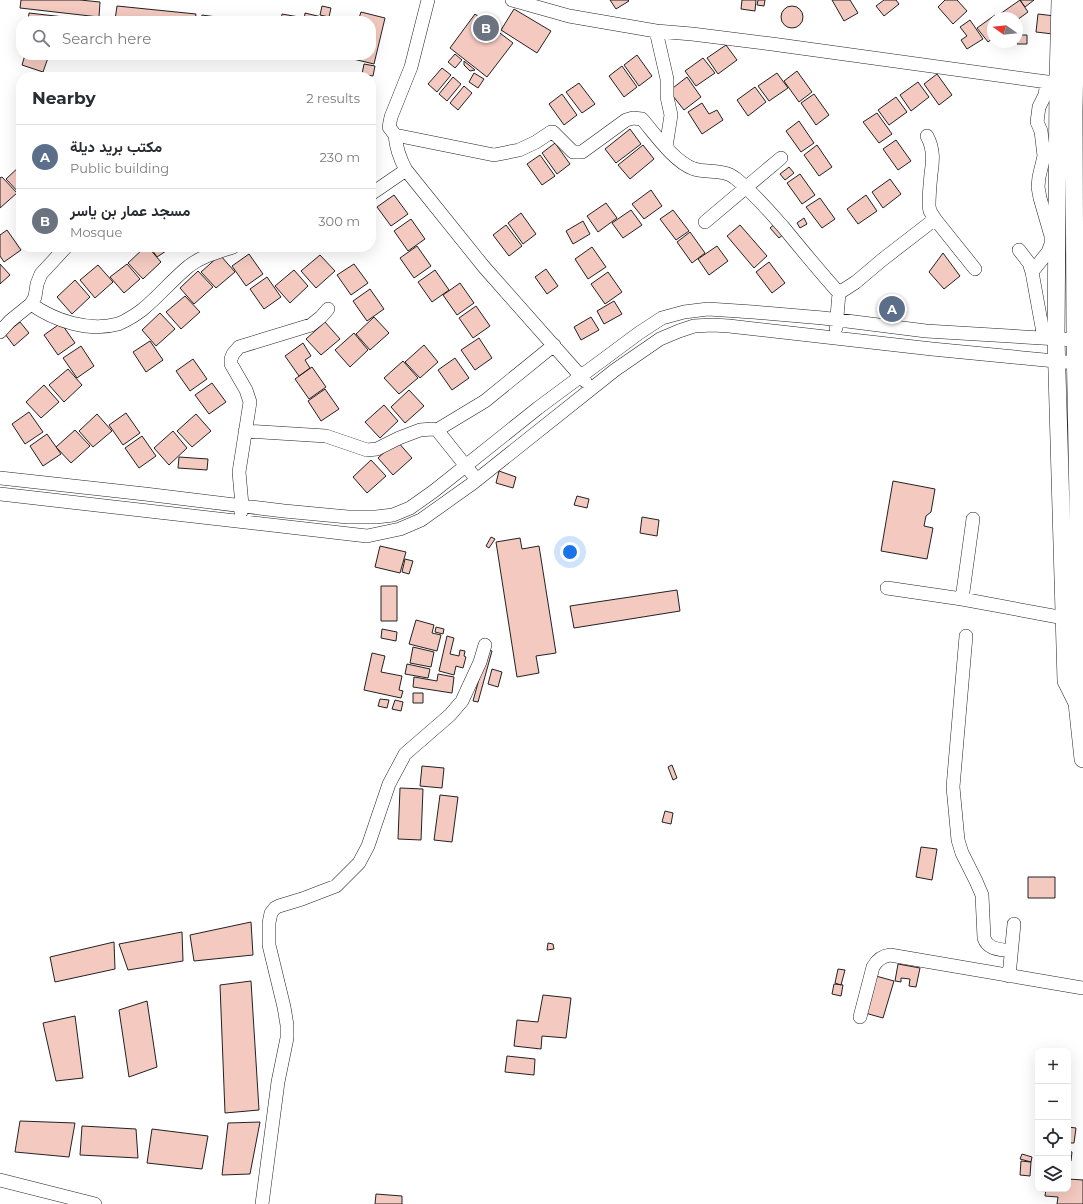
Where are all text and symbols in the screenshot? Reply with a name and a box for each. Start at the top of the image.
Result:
north arrow [987,12,1023,48]
pin: B [473,13,499,43]
search box [16,16,376,60]
icon: search [30,27,52,49]
text: Search here [62,29,151,48]
text: Nearby [32,88,96,108]
text: 2 results [306,90,360,106]
text: مكتب بريد ديلة [70,137,162,156]
text: A [40,149,50,165]
text: 230 m [319,149,360,165]
text: Public building [70,160,169,176]
text: مسجد عمار بن ياسر [70,201,190,220]
text: B [40,213,50,229]
text: 300 m [318,213,360,229]
text: Mosque [70,224,122,240]
pin: A [879,294,905,324]
your location [560,542,580,562]
map controls [1035,1048,1071,1192]
button: + [1035,1048,1071,1084]
button: − [1035,1084,1071,1120]
button: locate [1035,1120,1071,1156]
button: layers [1035,1156,1071,1192]

